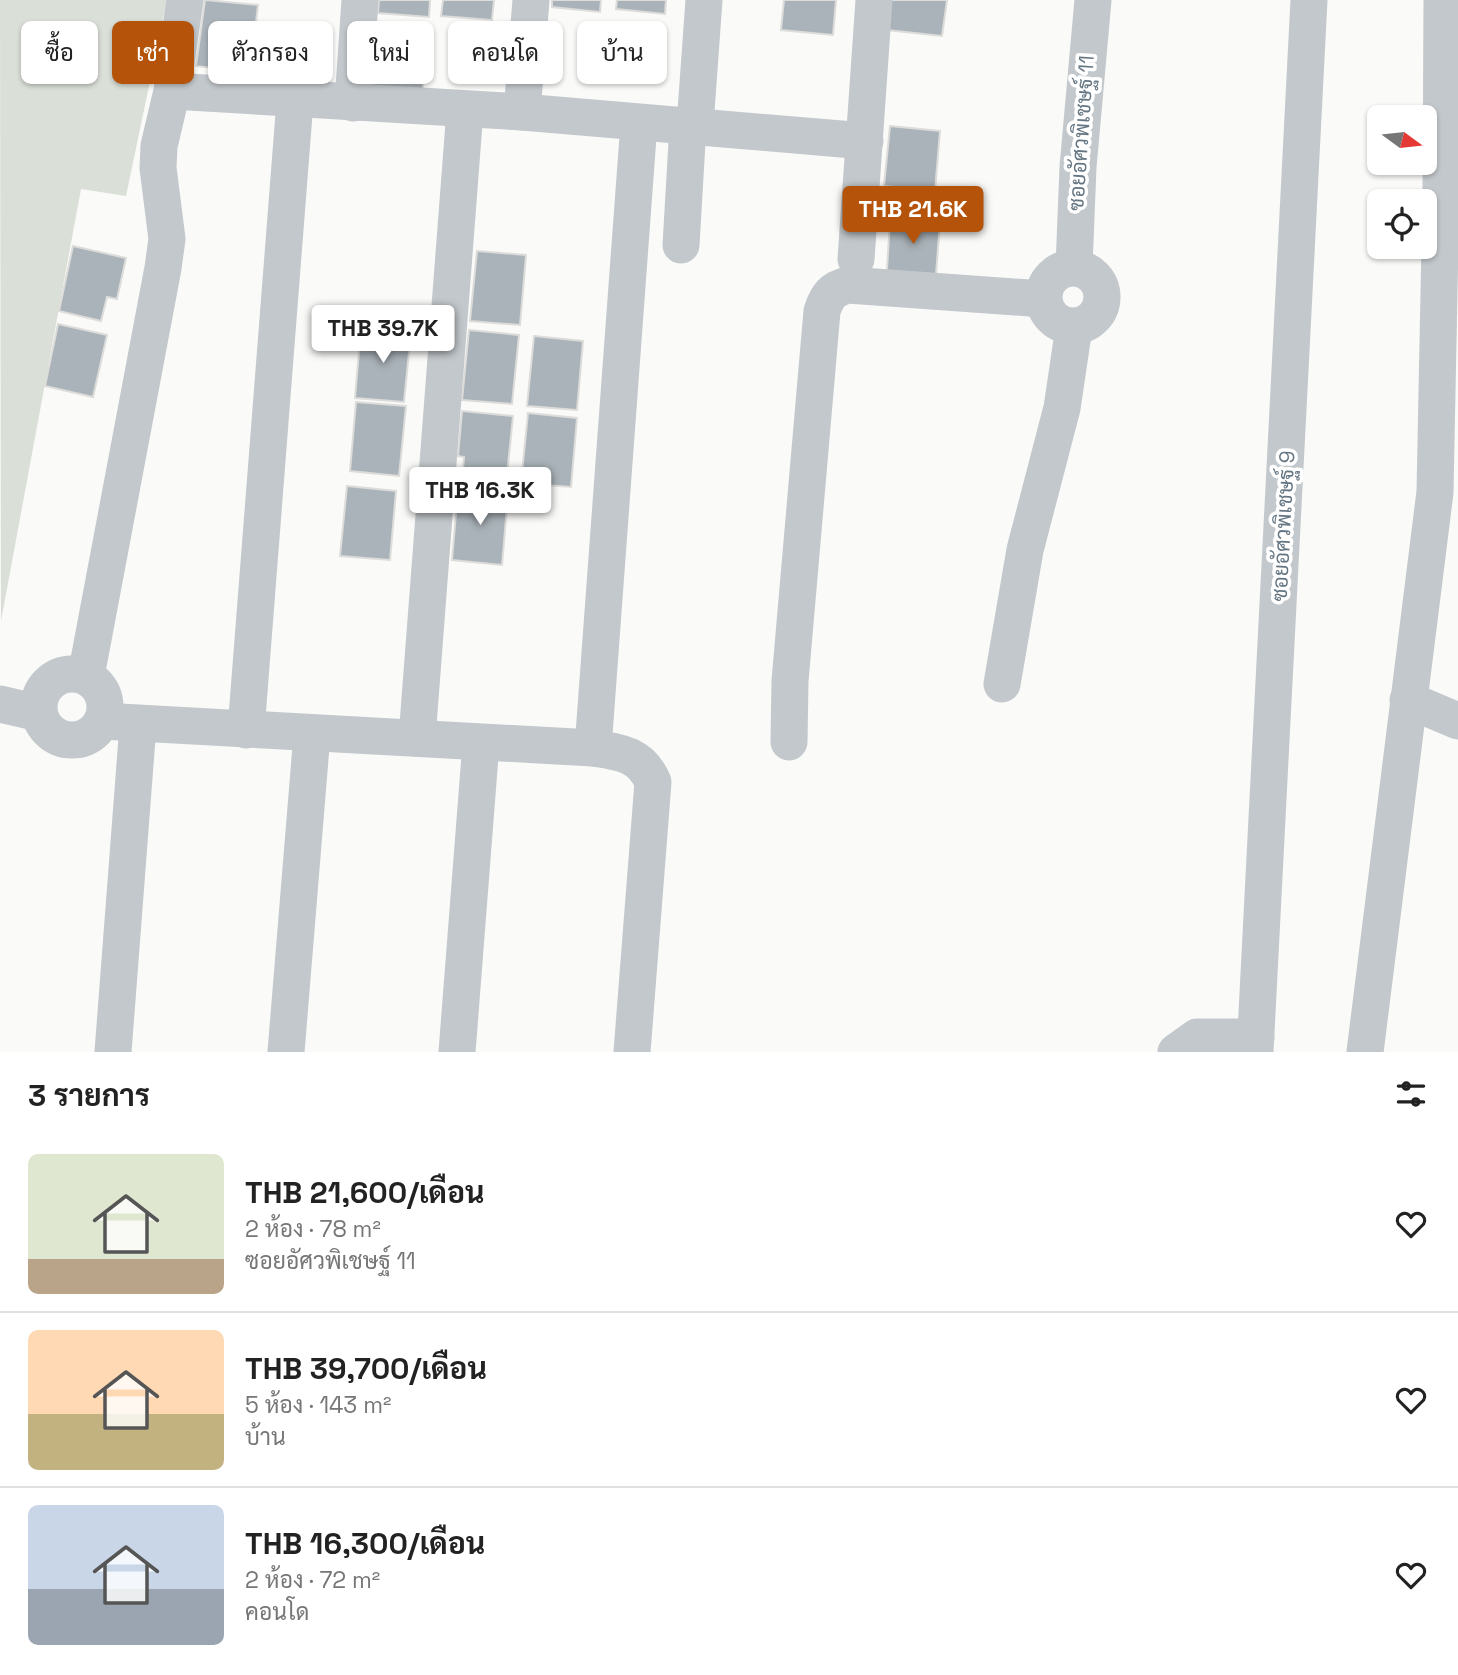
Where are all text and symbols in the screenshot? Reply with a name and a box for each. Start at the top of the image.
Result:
chip: ซื้อ [21,21,98,84]
chip: เช่า [112,21,194,84]
chip: ตัวกรอง [208,21,333,84]
chip: ใหม่ [347,21,434,84]
chip: คอนโด [448,21,563,84]
chip: บ้าน [577,21,667,84]
street label: ซอยอัศวพิเชษฐ์ 11 [1062,54,1100,212]
north arrow [1367,105,1437,175]
map controls [1367,105,1437,259]
pin: THB 21.6K [833,187,993,246]
button: locate [1367,189,1437,259]
text: THB 21.6K [858,194,968,224]
pin: THB 39.7K [303,306,463,365]
text: THB 39.7K [328,313,438,343]
street label: ซอยอัศวพิเชษฐ์ 9 [1266,450,1300,602]
pin: THB 16.3K [400,468,560,527]
text: THB 16.3K [425,475,535,505]
icon: filters [1392,1075,1430,1113]
text: 3 รายการ [28,1076,150,1115]
text: THB 21,600/เดือน [245,1173,485,1212]
icon: home [84,1182,168,1266]
icon: heart [1392,1205,1430,1243]
text: 2 ห้อง · 78 m² [245,1214,381,1244]
text: ซอยอัศวพิเชษฐ์ 11 [245,1246,416,1276]
text: THB 39,700/เดือน [245,1349,487,1388]
icon: home [84,1358,168,1442]
icon: heart [1392,1381,1430,1419]
text: 5 ห้อง · 143 m² [245,1390,391,1420]
text: บ้าน [245,1422,286,1452]
text: THB 16,300/เดือน [245,1524,485,1563]
icon: home [84,1533,168,1617]
icon: heart [1392,1556,1430,1594]
text: 2 ห้อง · 72 m² [245,1565,380,1595]
text: คอนโด [245,1597,309,1627]

